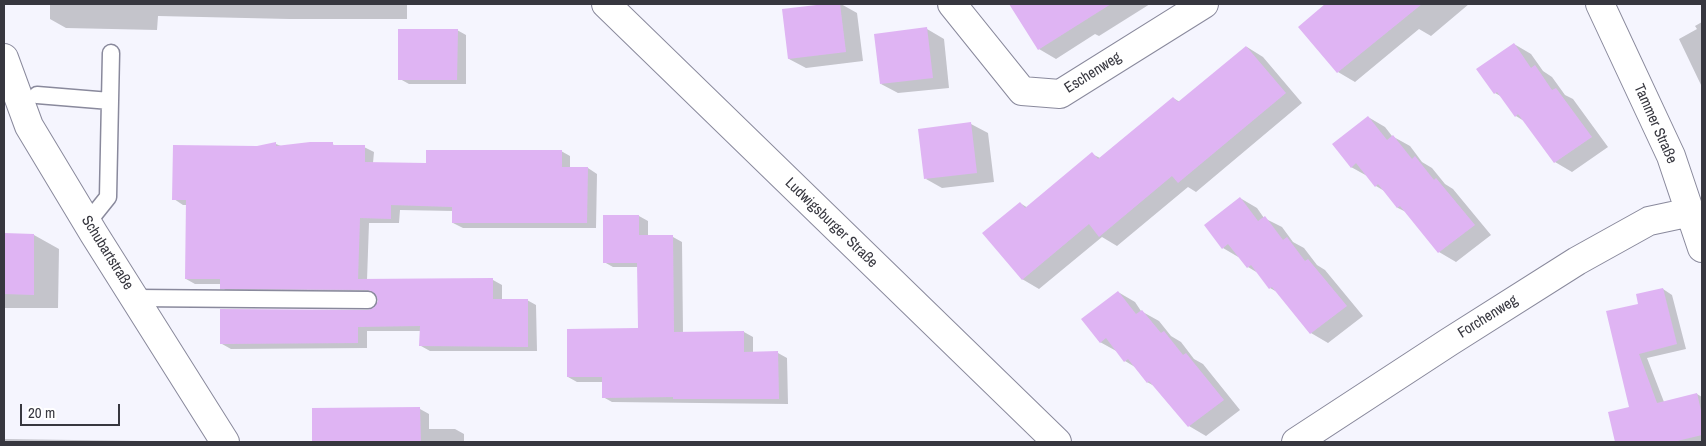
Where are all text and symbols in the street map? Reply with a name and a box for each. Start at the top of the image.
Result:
street label: Eschenweg [1061,49,1125,97]
street label: Tammer Straße [1629,82,1681,166]
street label: Ludwigsburger Straße [781,174,881,272]
street label: Schubartstraße [77,213,137,293]
street label: Forchenweg [1455,292,1521,342]
scale bar [22,394,122,426]
text: 20 m [28,402,55,423]

